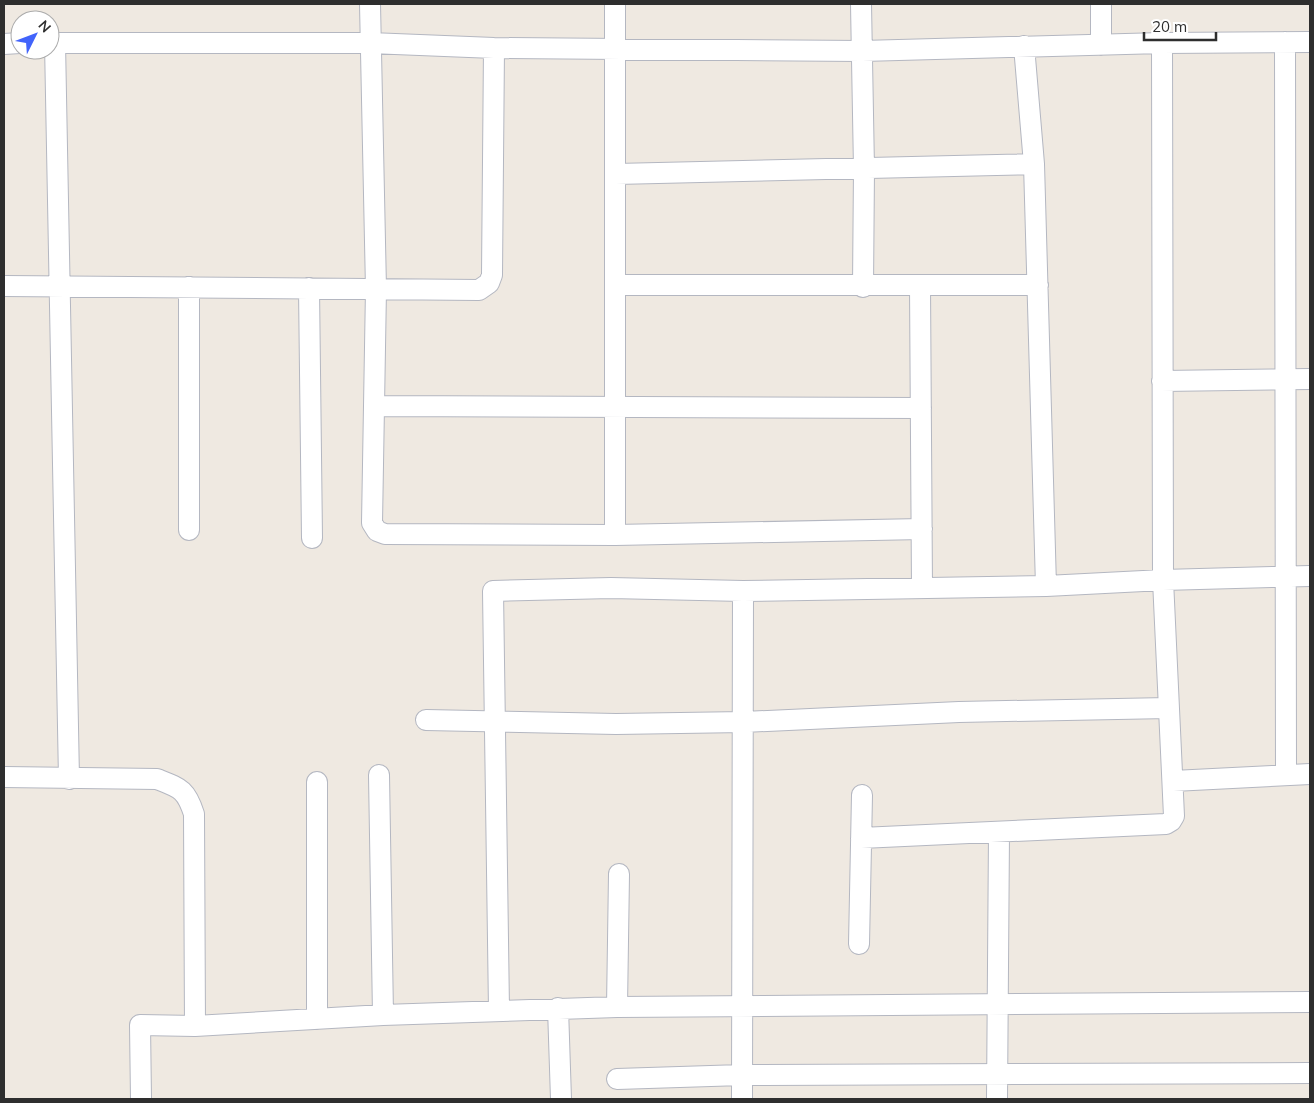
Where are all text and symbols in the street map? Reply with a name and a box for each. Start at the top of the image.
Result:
north arrow [10,10,60,60]
scale bar [1144,10,1216,42]
text: N [34,16,55,36]
text: 20 m [1152,17,1187,36]

